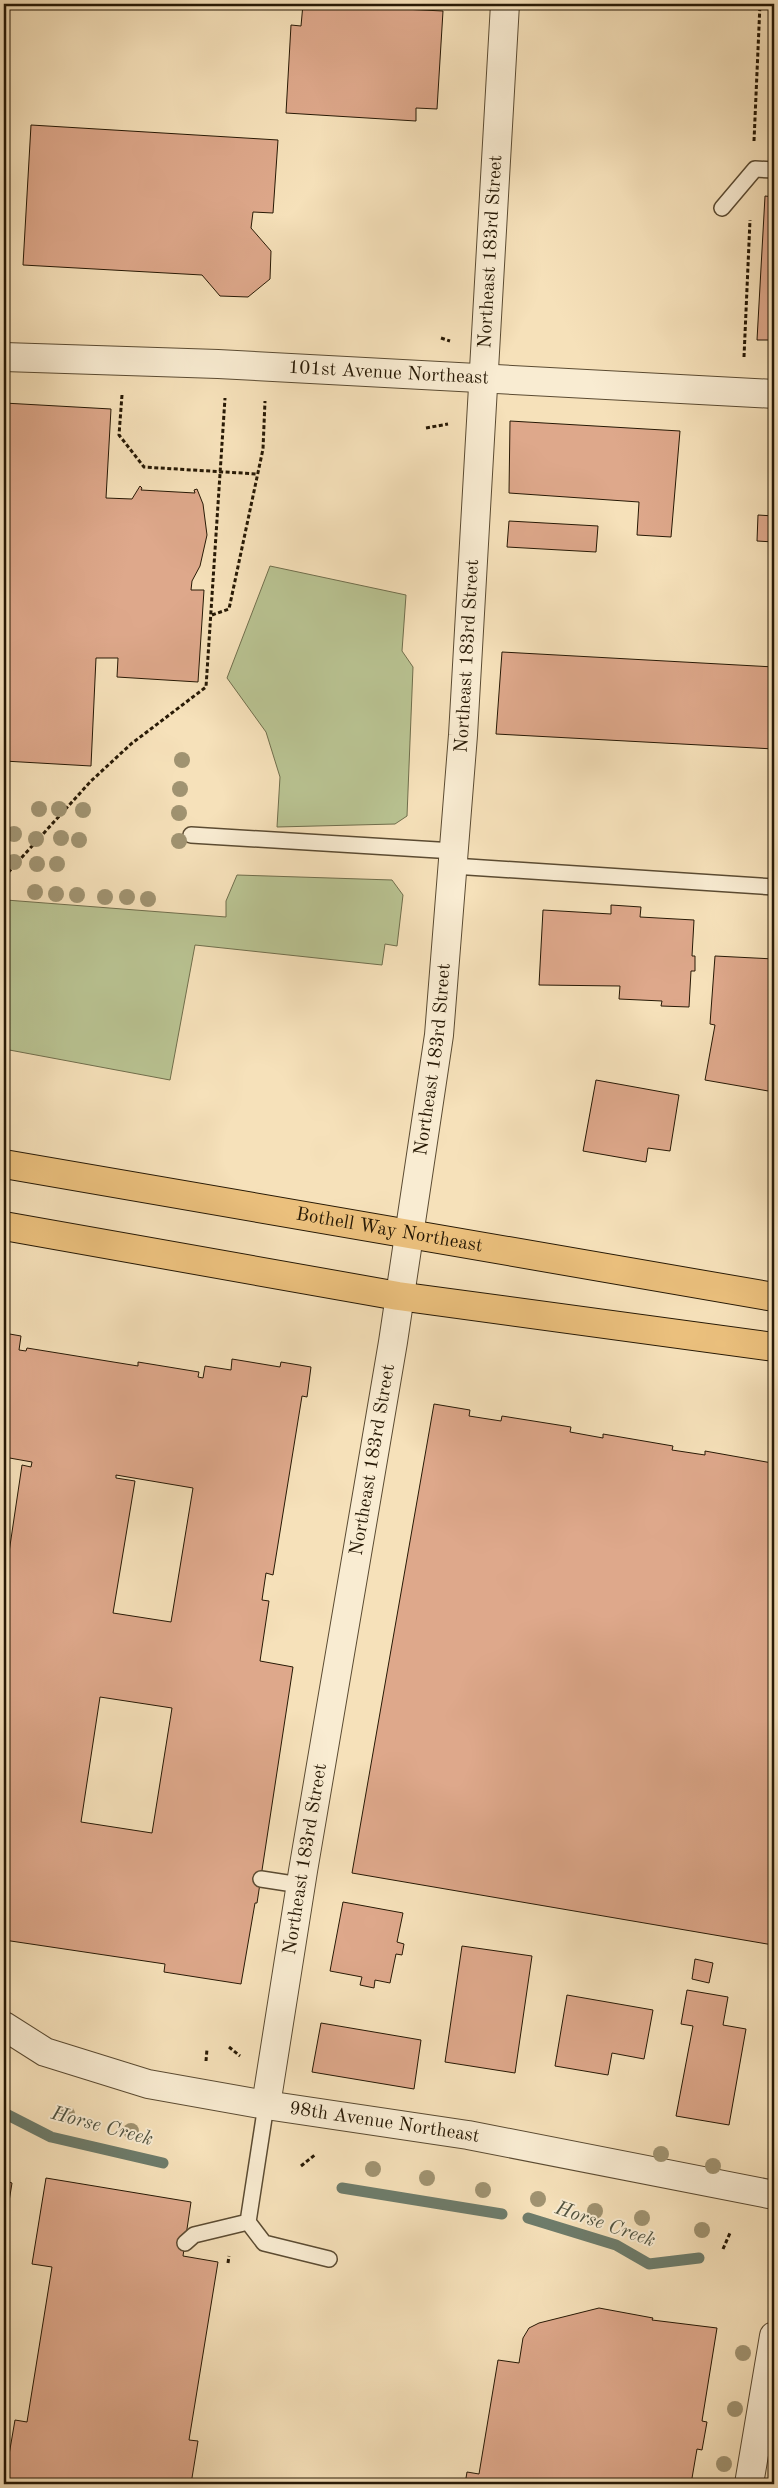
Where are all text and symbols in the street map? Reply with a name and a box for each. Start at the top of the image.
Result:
street label: Northeast 183rd Street [476,154,506,349]
street label: 101st Avenue Northeast [288,358,489,388]
street label: Northeast 183rd Street [452,559,483,753]
street label: Northeast 183rd Street [412,963,454,1157]
street label: Bothell Way Northeast [294,1205,484,1256]
street label: Northeast 183rd Street [347,1363,399,1557]
street label: Northeast 183rd Street [280,1762,331,1956]
street label: 98th Avenue Northeast [288,2099,481,2147]
water label: Horse Creek [48,2104,155,2150]
water label: Horse Creek [552,2198,658,2251]

